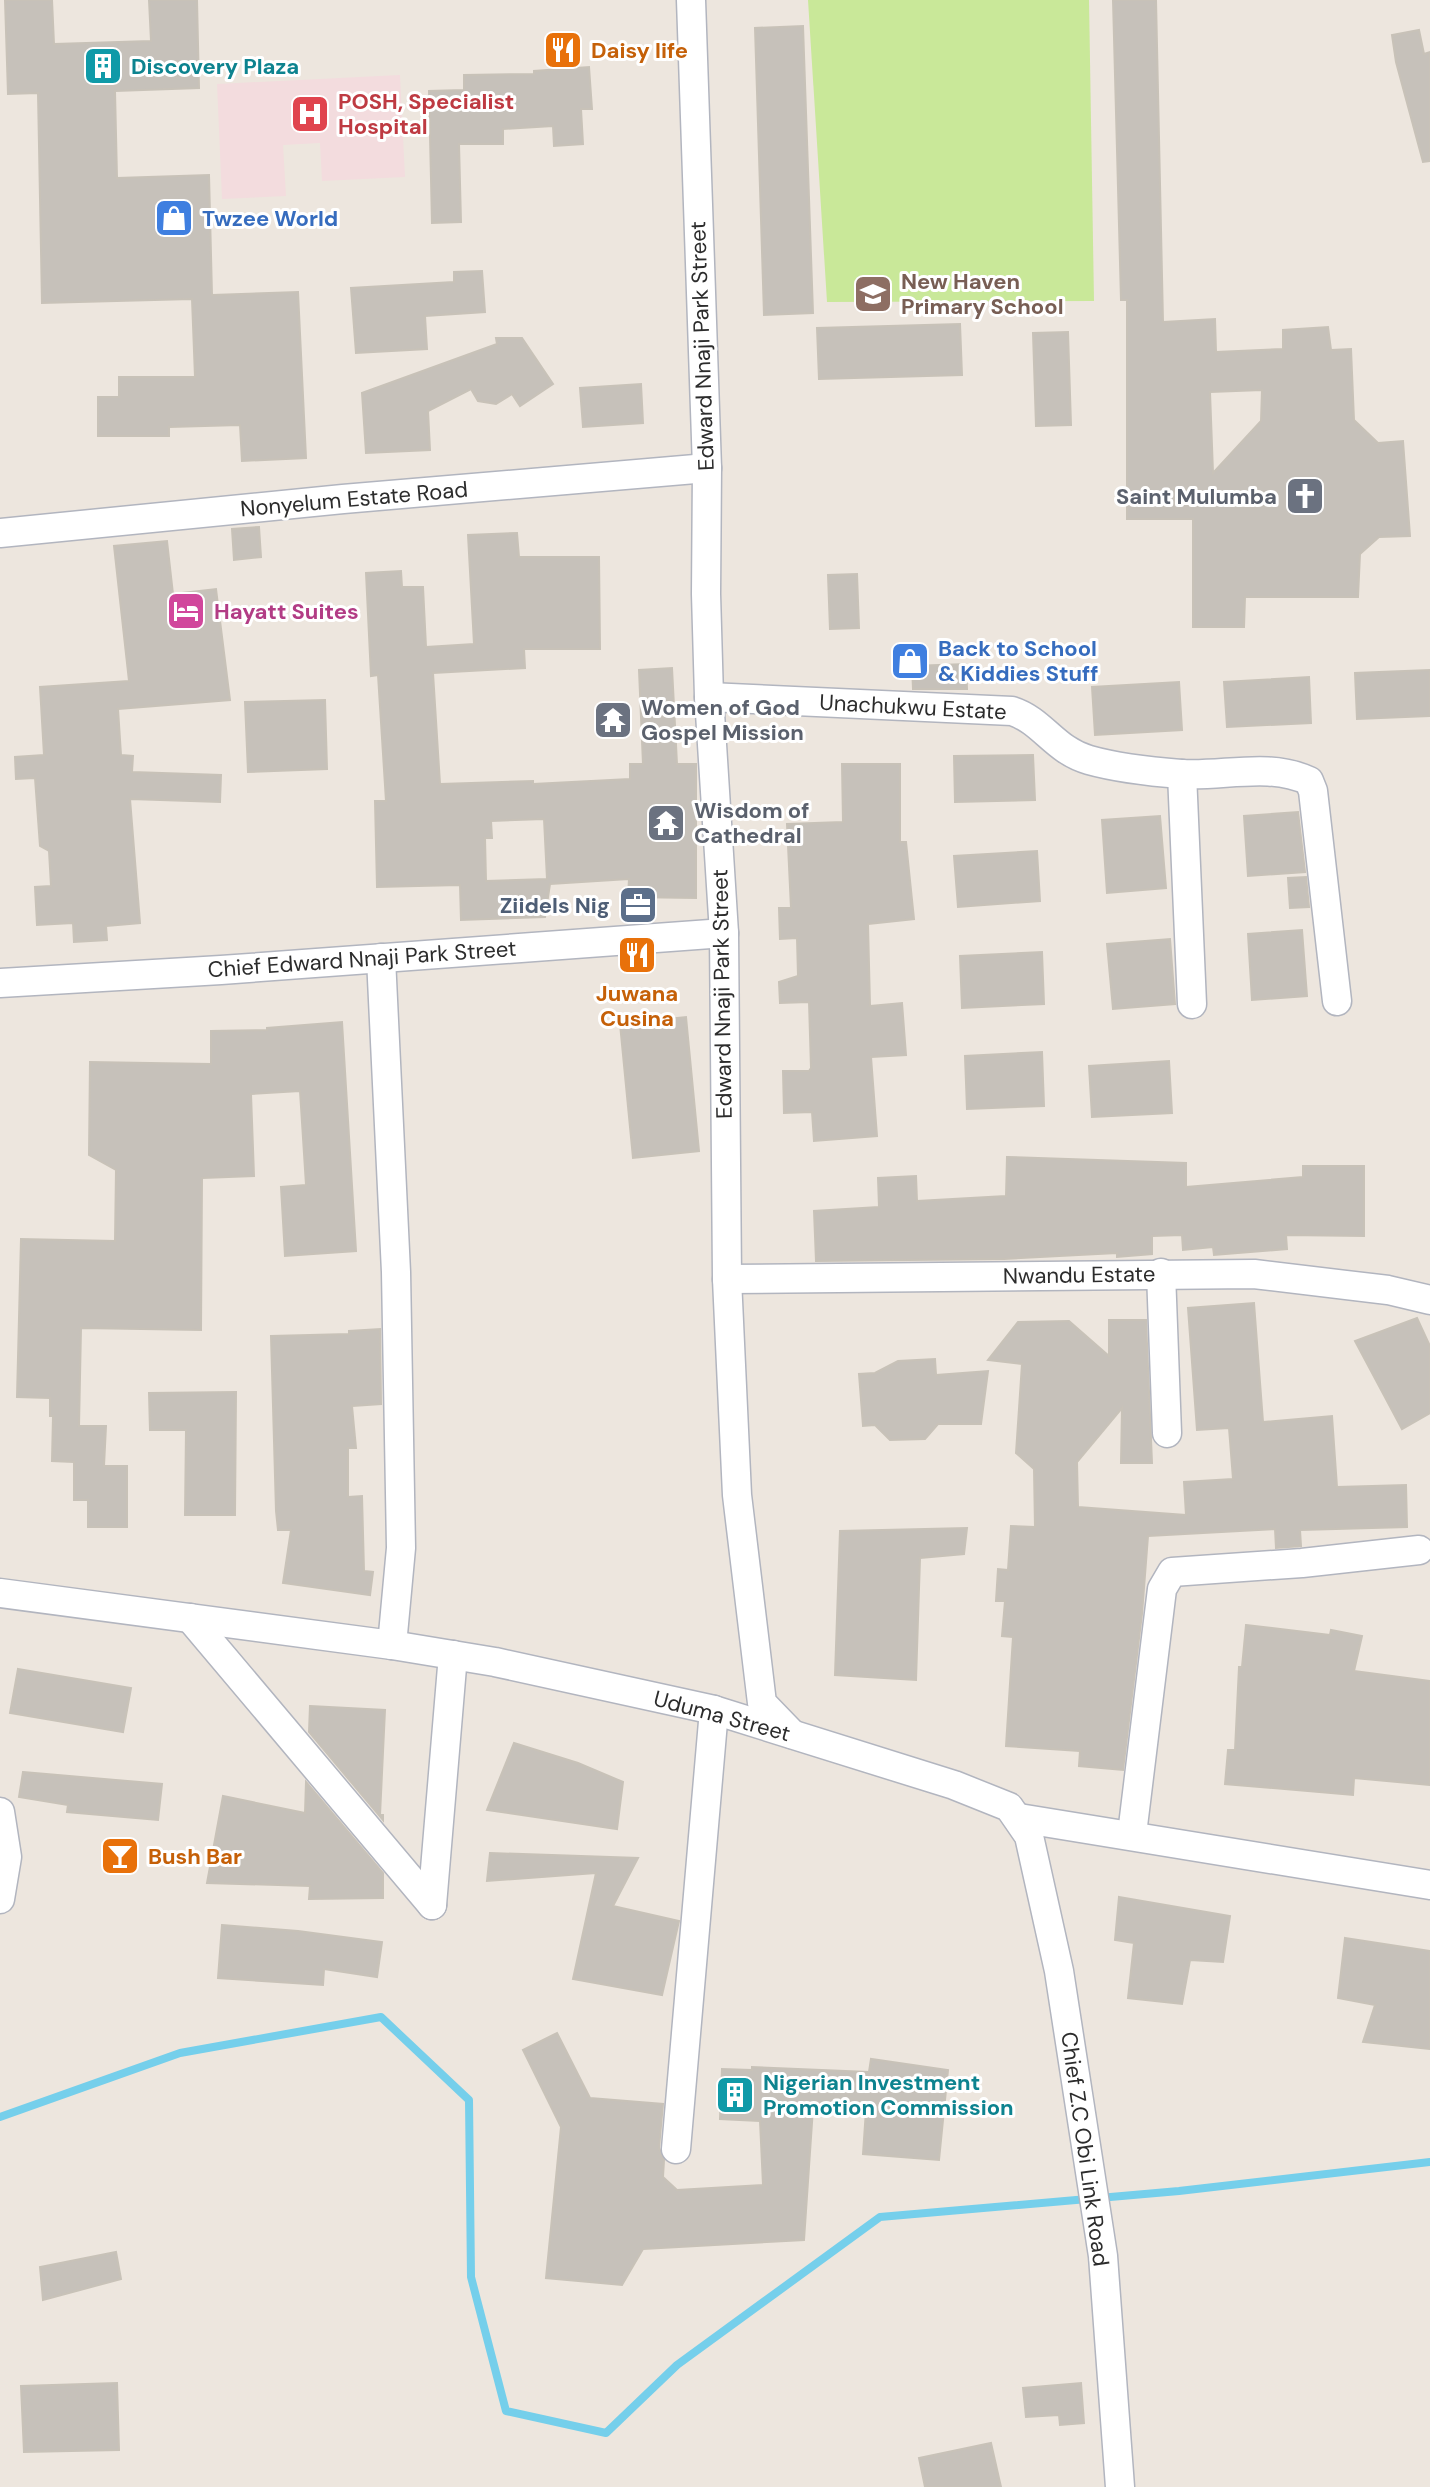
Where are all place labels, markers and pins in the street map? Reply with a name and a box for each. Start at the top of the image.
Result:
restaurant icon: Daisy life [542,29,584,71]
place label: Daisy life [591,36,688,65]
building icon: Discovery Plaza [82,45,124,87]
place label: Discovery Plaza [131,52,299,81]
place label: POSH, Specialist Hospital [338,87,514,141]
hospital icon: POSH, Specialist Hospital [289,93,331,135]
shop icon: Twzee World [153,197,195,239]
place label: Twzee World [202,204,338,233]
place label: New Haven Primary School [901,267,1064,321]
school or university icon: New Haven Primary School [852,273,894,315]
church icon: Saint Mulumba [1284,475,1326,517]
place label: Saint Mulumba [1116,482,1277,511]
hotel icon: Hayatt Suites [165,590,207,632]
place label: Hayatt Suites [214,597,359,626]
place label: Back to School & Kiddies Stuff [938,634,1098,688]
shop icon: Back to School & Kiddies Stuff [889,640,931,682]
place label: Women of God Gospel Mission [641,693,804,747]
temple icon: Women of God Gospel Mission [592,699,634,741]
place label: Wisdom of Cathedral [694,796,809,850]
temple icon: Wisdom of Cathedral [645,802,687,844]
office icon: Ziidels Nig [617,884,659,926]
place label: Ziidels Nig [500,891,610,920]
restaurant icon: Juwana Cusina [616,934,658,976]
place label: Juwana Cusina [596,979,678,1033]
bar icon: Bush Bar [99,1835,141,1877]
place label: Bush Bar [148,1842,242,1871]
place label: Nigerian Investment Promotion Commission [763,2068,1014,2122]
building icon: Nigerian Investment Promotion Commission [714,2074,756,2116]

